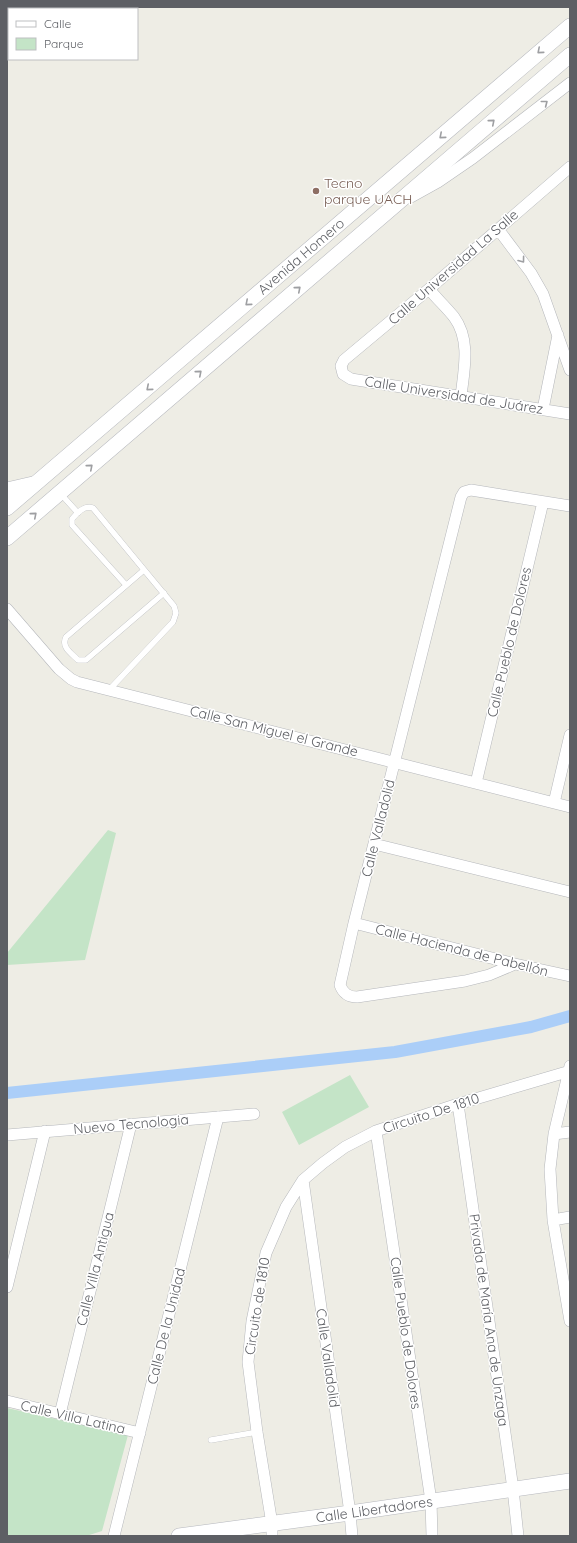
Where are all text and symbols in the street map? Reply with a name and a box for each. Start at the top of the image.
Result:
legend [8,8,138,60]
text: Calle [44,16,72,31]
text: Parque [44,36,84,51]
one-way arrow [538,47,545,54]
one-way arrow [540,100,547,107]
one-way arrow [488,120,495,127]
one-way arrow [439,132,446,139]
place label: Tecno parque UACH [324,174,412,208]
marker: Tecno parque UACH [311,186,321,196]
street label: Calle Universidad La Salle [384,206,522,328]
street label: Avenida Homero [254,214,348,298]
one-way arrow [517,256,524,263]
one-way arrow [293,286,301,293]
one-way arrow [245,298,252,305]
one-way arrow [194,371,202,378]
street label: Calle Universidad de Juárez [363,372,545,418]
one-way arrow [146,383,154,390]
one-way arrow [85,465,92,472]
one-way arrow [29,513,36,520]
street label: Calle Pueblo de Dolores [483,565,535,719]
street label: Calle San Miguel el Grande [188,701,360,761]
street label: Calle Valladolid [357,777,399,879]
street label: Calle Hacienda de Pabellón [374,920,550,980]
street label: Circuito De 1810 [380,1089,482,1137]
street label: Nuevo Tecnologia [73,1110,189,1138]
street label: Calle Villa Antigua [72,1210,118,1328]
street label: Privada de María Ana de Unzaga [465,1213,513,1427]
street label: Circuito de 1810 [240,1256,274,1356]
street label: Calle Pueblo de Dolores [386,1256,426,1410]
street label: Calle De la Unidad [143,1266,189,1386]
street label: Calle Valladolid [312,1307,344,1409]
street label: Calle Villa Latina [19,1396,127,1438]
street label: Calle Libertadores [315,1492,434,1527]

